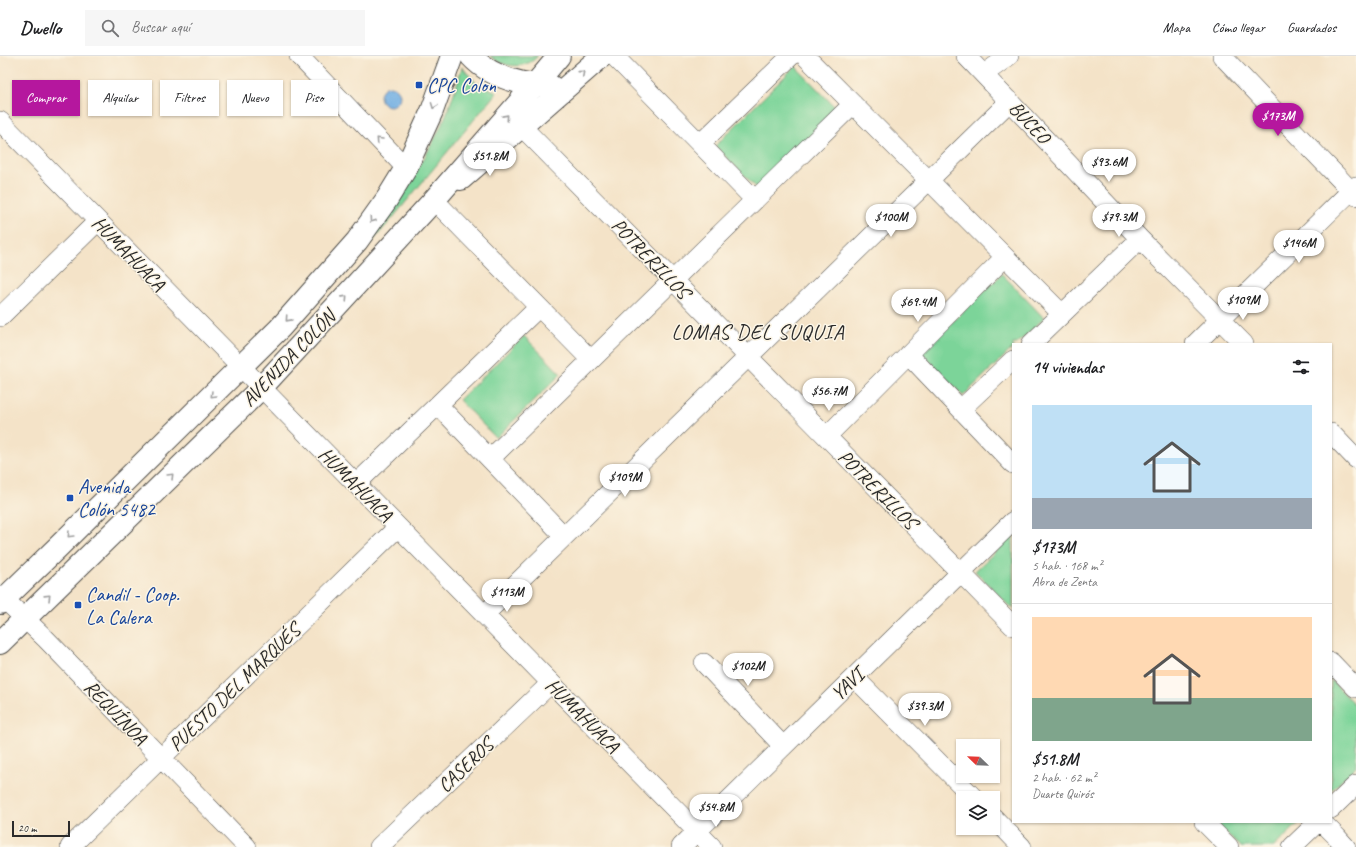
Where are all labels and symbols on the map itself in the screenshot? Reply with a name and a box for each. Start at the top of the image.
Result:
one-way arrow [578,71,585,78]
place label: CPC Colon [427,73,497,98]
marker: CPC Colon [414,80,424,90]
street label: BUCEO [1004,96,1057,150]
one-way arrow [431,102,439,109]
pin: $173M [1250,103,1306,137]
one-way arrow [501,114,508,122]
one-way arrow [376,137,384,145]
pin: $51.8M [457,143,523,177]
pin: $93.6M [1076,149,1142,183]
pin: $100M [863,204,919,238]
pin: $79.3M [1086,204,1152,238]
street label: HUMAHUACA [87,210,171,297]
street label: POTRERILLOS [606,213,698,307]
one-way arrow [370,216,377,223]
pin: $146M [1271,230,1327,264]
pin: $109M [1215,287,1271,321]
pin: $69.4M [885,289,951,323]
one-way arrow [340,295,348,303]
street label: AVENIDA COLÓN [236,303,343,412]
one-way arrow [286,314,293,322]
district label: LOMAS DEL SUQUIA [671,319,845,345]
pin: $56.7M [796,378,862,412]
one-way arrow [210,390,218,398]
street label: HUMAHUACA [313,442,399,528]
street label: POTRERILLOS [833,444,926,537]
pin: $109M [597,464,653,498]
one-way arrow [166,473,174,481]
place label: Avenida Colón 5482 [78,474,157,522]
marker: Avenida Colón 5482 [65,493,75,503]
one-way arrow [68,530,75,538]
pin: $113M [479,579,535,613]
place label: Candil - Coop. La Calera [86,582,179,630]
one-way arrow [43,594,51,602]
marker: Candil - Coop. La Calera [73,600,83,610]
street label: PUESTO DEL MARQUÉS [163,615,308,756]
pin: $102M [720,653,776,687]
street label: YAVI [826,660,872,706]
street label: HUMAHUACA [540,673,626,759]
street label: REQUÍNOA [79,675,153,751]
pin: $39.3M [892,693,958,727]
street label: CASEROS [432,730,501,798]
north arrow [956,739,1000,783]
pin: $54.8M [683,794,749,828]
scale bar [12,819,70,838]

